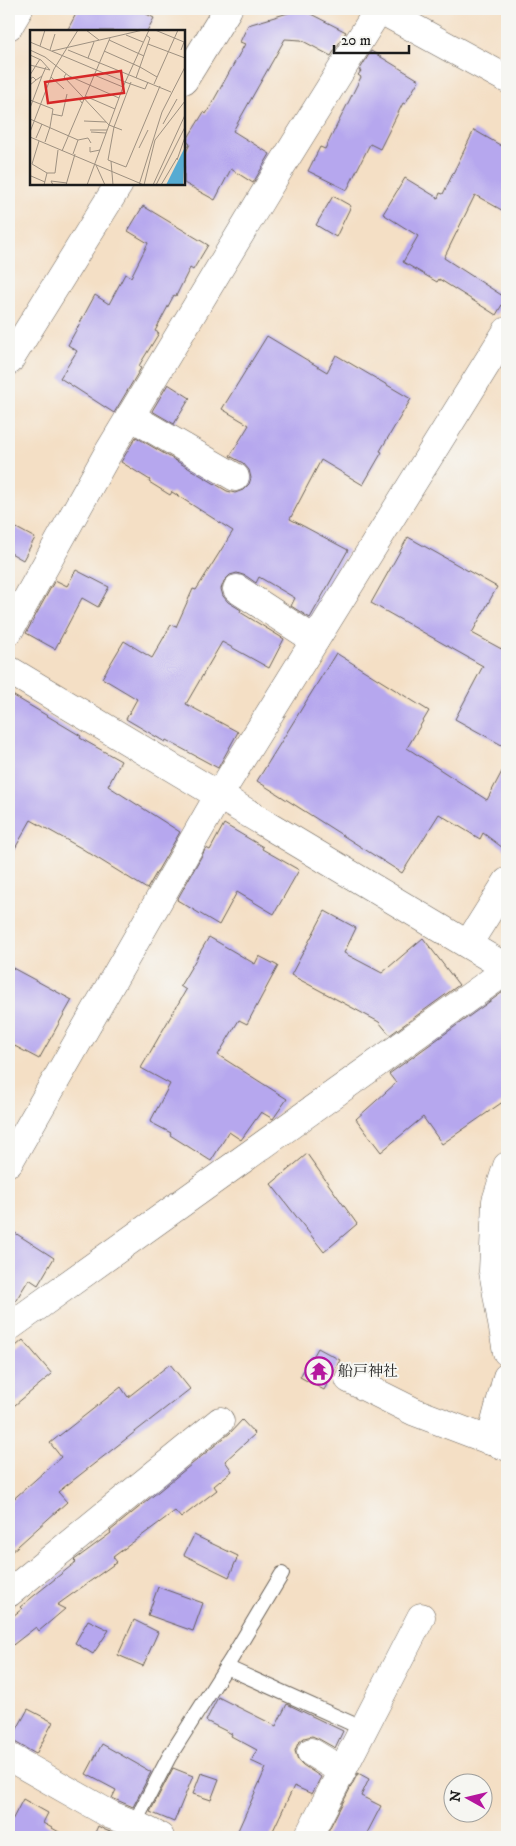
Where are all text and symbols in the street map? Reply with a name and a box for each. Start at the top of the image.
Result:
scale bar [334,22,408,54]
inset map [30,30,185,185]
text: 20 m [341,31,371,50]
temple icon: 船戸神社 [304,1356,334,1386]
place label: 船戸神社 [338,1362,398,1381]
north arrow [444,1774,494,1824]
text: N [446,1789,466,1803]

